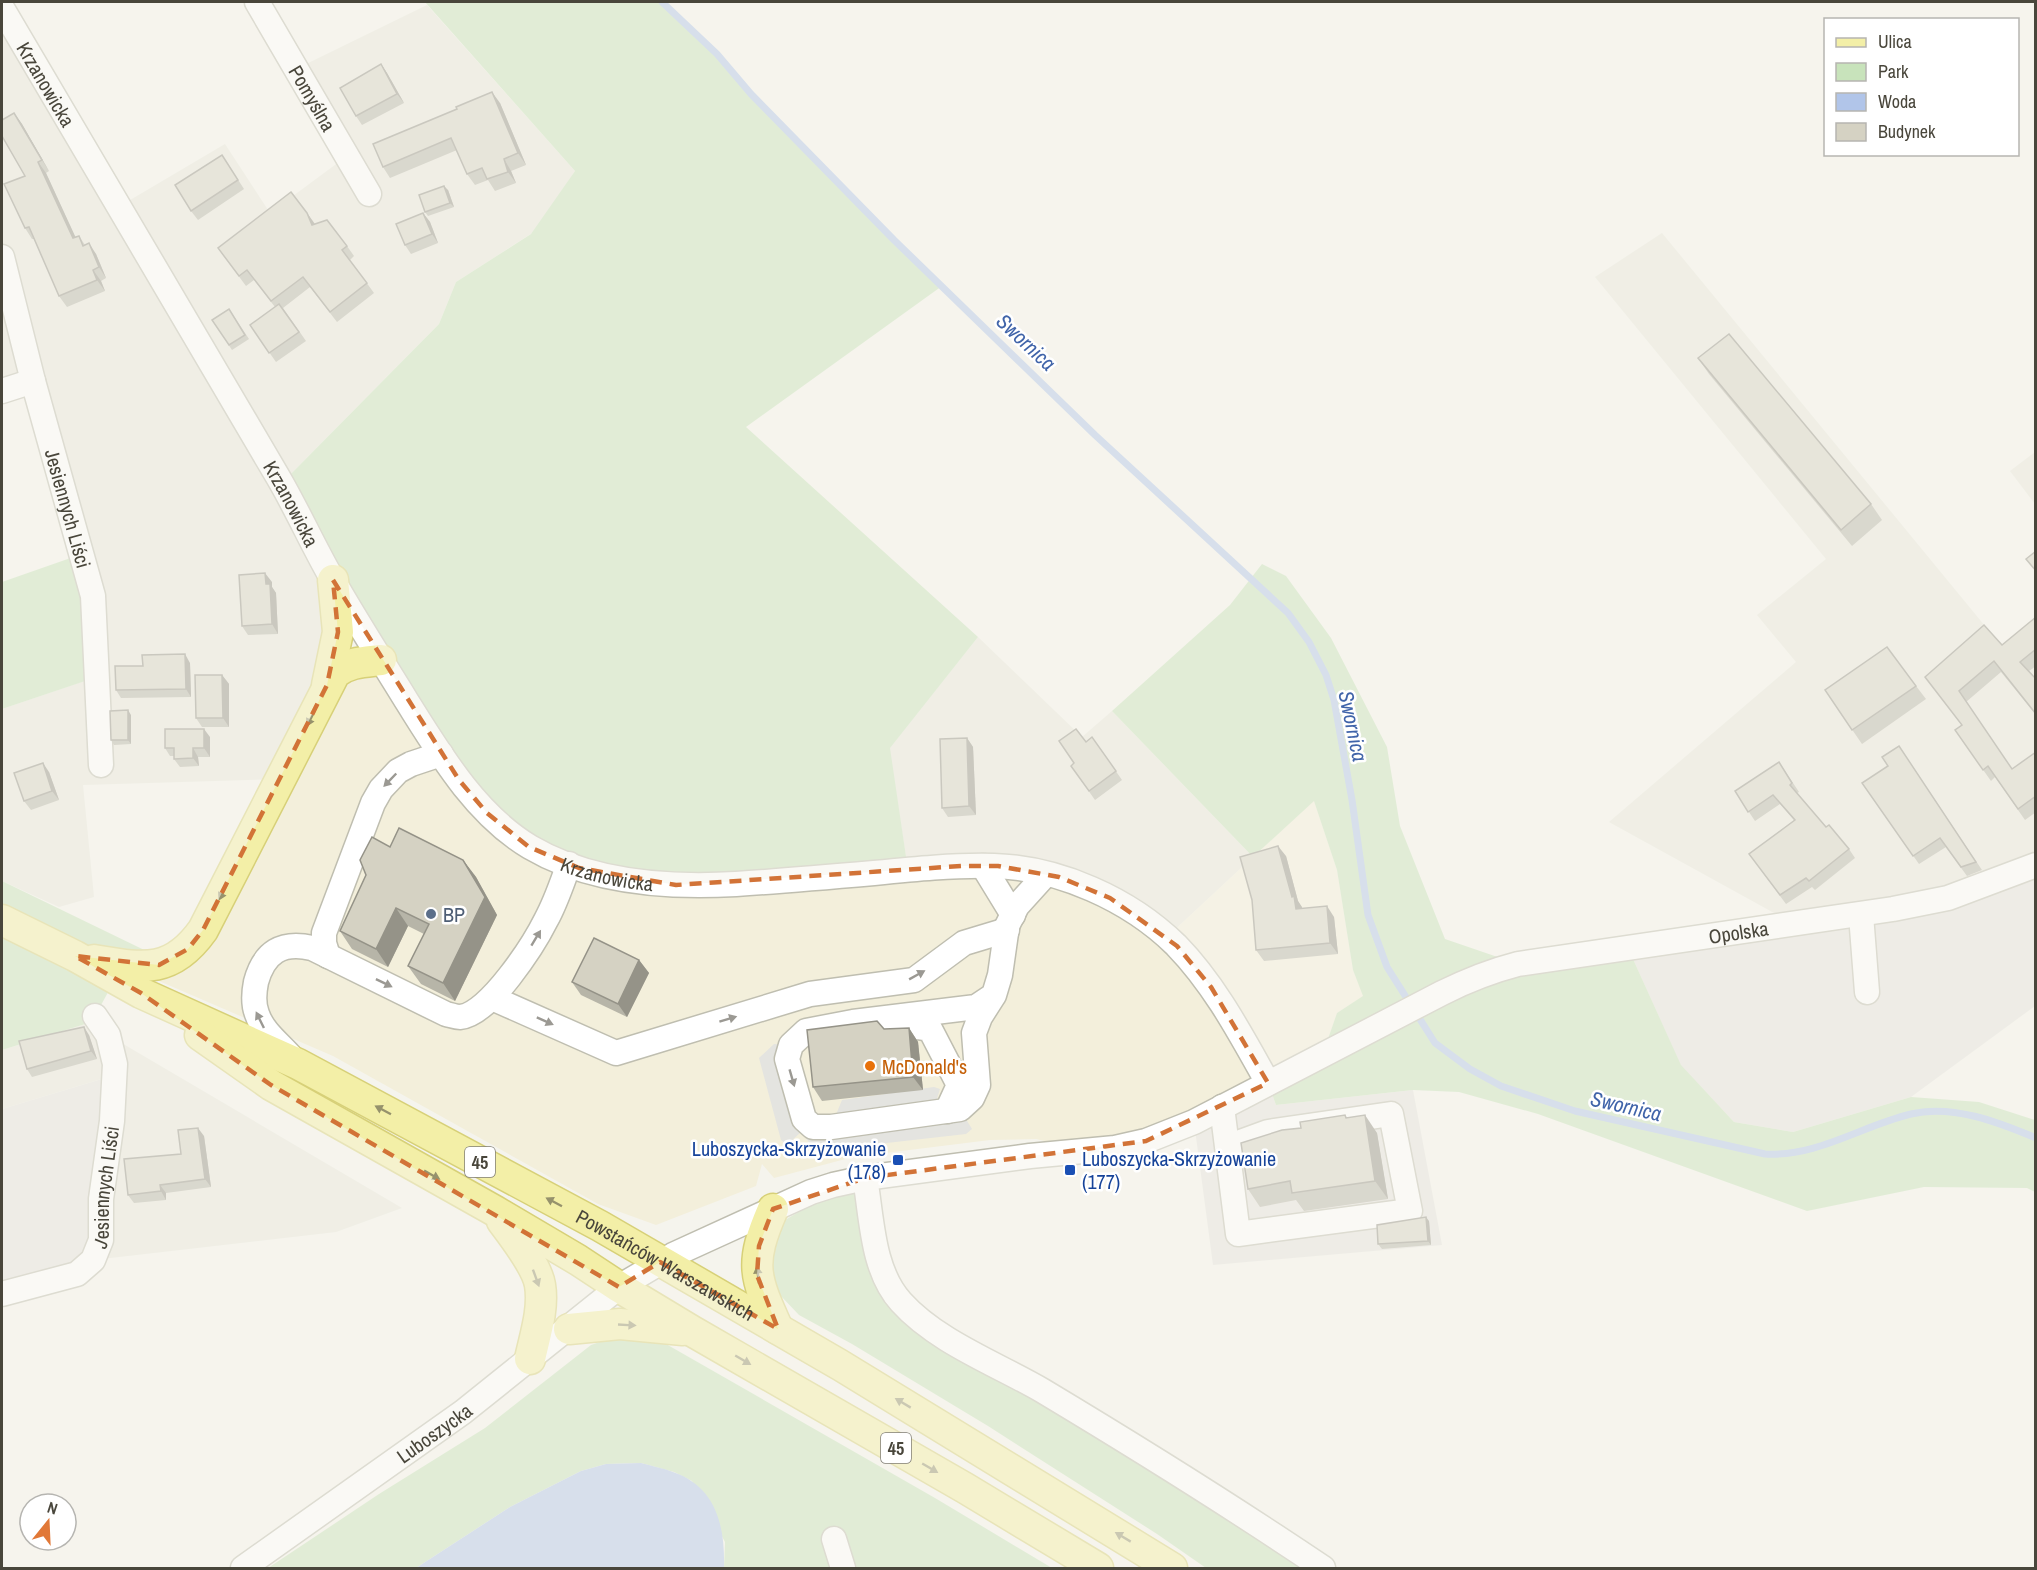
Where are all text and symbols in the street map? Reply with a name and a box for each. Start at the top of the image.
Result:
legend [1824,18,2019,156]
text: Ulica [1878,29,1912,54]
street label: Krzanowicka [11,37,82,131]
text: Park [1878,59,1909,84]
street label: Pomyślna [283,60,343,136]
text: Woda [1878,89,1916,114]
text: Budynek [1878,119,1936,144]
water label: Swornica [990,307,1062,377]
street label: Jesiennych Liści [39,446,98,571]
street label: Krzanowicka [258,455,326,551]
water label: Swornica [1331,688,1375,764]
one-way arrow [306,709,315,726]
one-way arrow [383,772,397,787]
street label: Krzanowicka [557,850,655,897]
one-way arrow [218,883,228,900]
place label: BP [443,901,465,928]
marker: BP [424,907,438,921]
street label: Opolska [1707,914,1770,949]
one-way arrow [530,930,541,946]
one-way arrow [909,970,926,980]
one-way arrow [375,978,393,988]
one-way arrow [256,1011,265,1028]
one-way arrow [719,1014,737,1023]
one-way arrow [536,1017,554,1027]
place label: McDonald's [882,1053,967,1080]
marker: McDonald's [863,1059,877,1073]
one-way arrow [788,1069,797,1087]
water label: Swornica [1588,1084,1664,1128]
one-way arrow [374,1105,391,1115]
street label: Jesiennych Liści [86,1124,125,1252]
place label: Luboszycka-Skrzyżowanie (178) [692,1135,886,1185]
place label: Luboszycka-Skrzyżowanie (177) [1082,1145,1276,1195]
road number: 45 [465,1147,495,1177]
marker: Luboszycka-Skrzyżowanie (178) [891,1153,905,1167]
marker: Luboszycka-Skrzyżowanie (177) [1063,1163,1077,1177]
one-way arrow [424,1170,440,1181]
one-way arrow [546,1197,563,1207]
street label: Powstańców Warszawskich [572,1202,760,1326]
one-way arrow [754,1265,763,1284]
one-way arrow [532,1269,542,1287]
one-way arrow [617,1321,636,1330]
one-way arrow [735,1355,752,1365]
street label: Luboszycka [391,1397,477,1469]
one-way arrow [894,1397,911,1408]
road number: 45 [881,1433,911,1463]
one-way arrow [922,1462,938,1473]
north arrow [18,1492,78,1552]
text: N [45,1496,61,1520]
one-way arrow [1115,1532,1131,1543]

